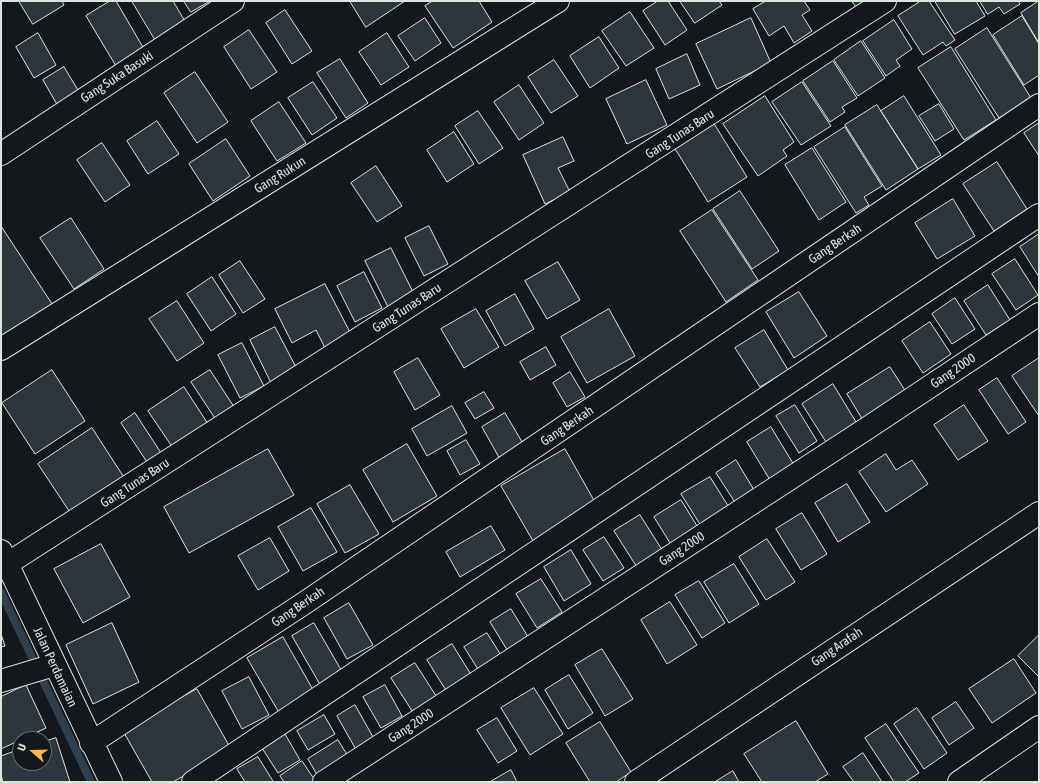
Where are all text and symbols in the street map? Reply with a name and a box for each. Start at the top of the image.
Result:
street label: Gang Suka Basuki [78,48,156,106]
street label: Gang Tunas Baru [643,106,717,162]
street label: Gang Rukun [251,153,309,197]
street label: Gang Berkah [806,221,864,267]
street label: Gang Tunas Baru [370,280,444,336]
street label: Gang 2000 [927,350,979,392]
street label: Gang Berkah [538,403,596,449]
street label: Gang Tunas Baru [98,455,172,511]
street label: Gang 2000 [656,529,708,569]
street label: Gang Berkah [269,584,327,630]
street label: Jalan Perdamaian [30,624,80,710]
street label: Gang Arafah [808,624,866,670]
street label: Gang 2000 [385,706,437,746]
north arrow [12,731,52,771]
text: U [15,742,28,752]

